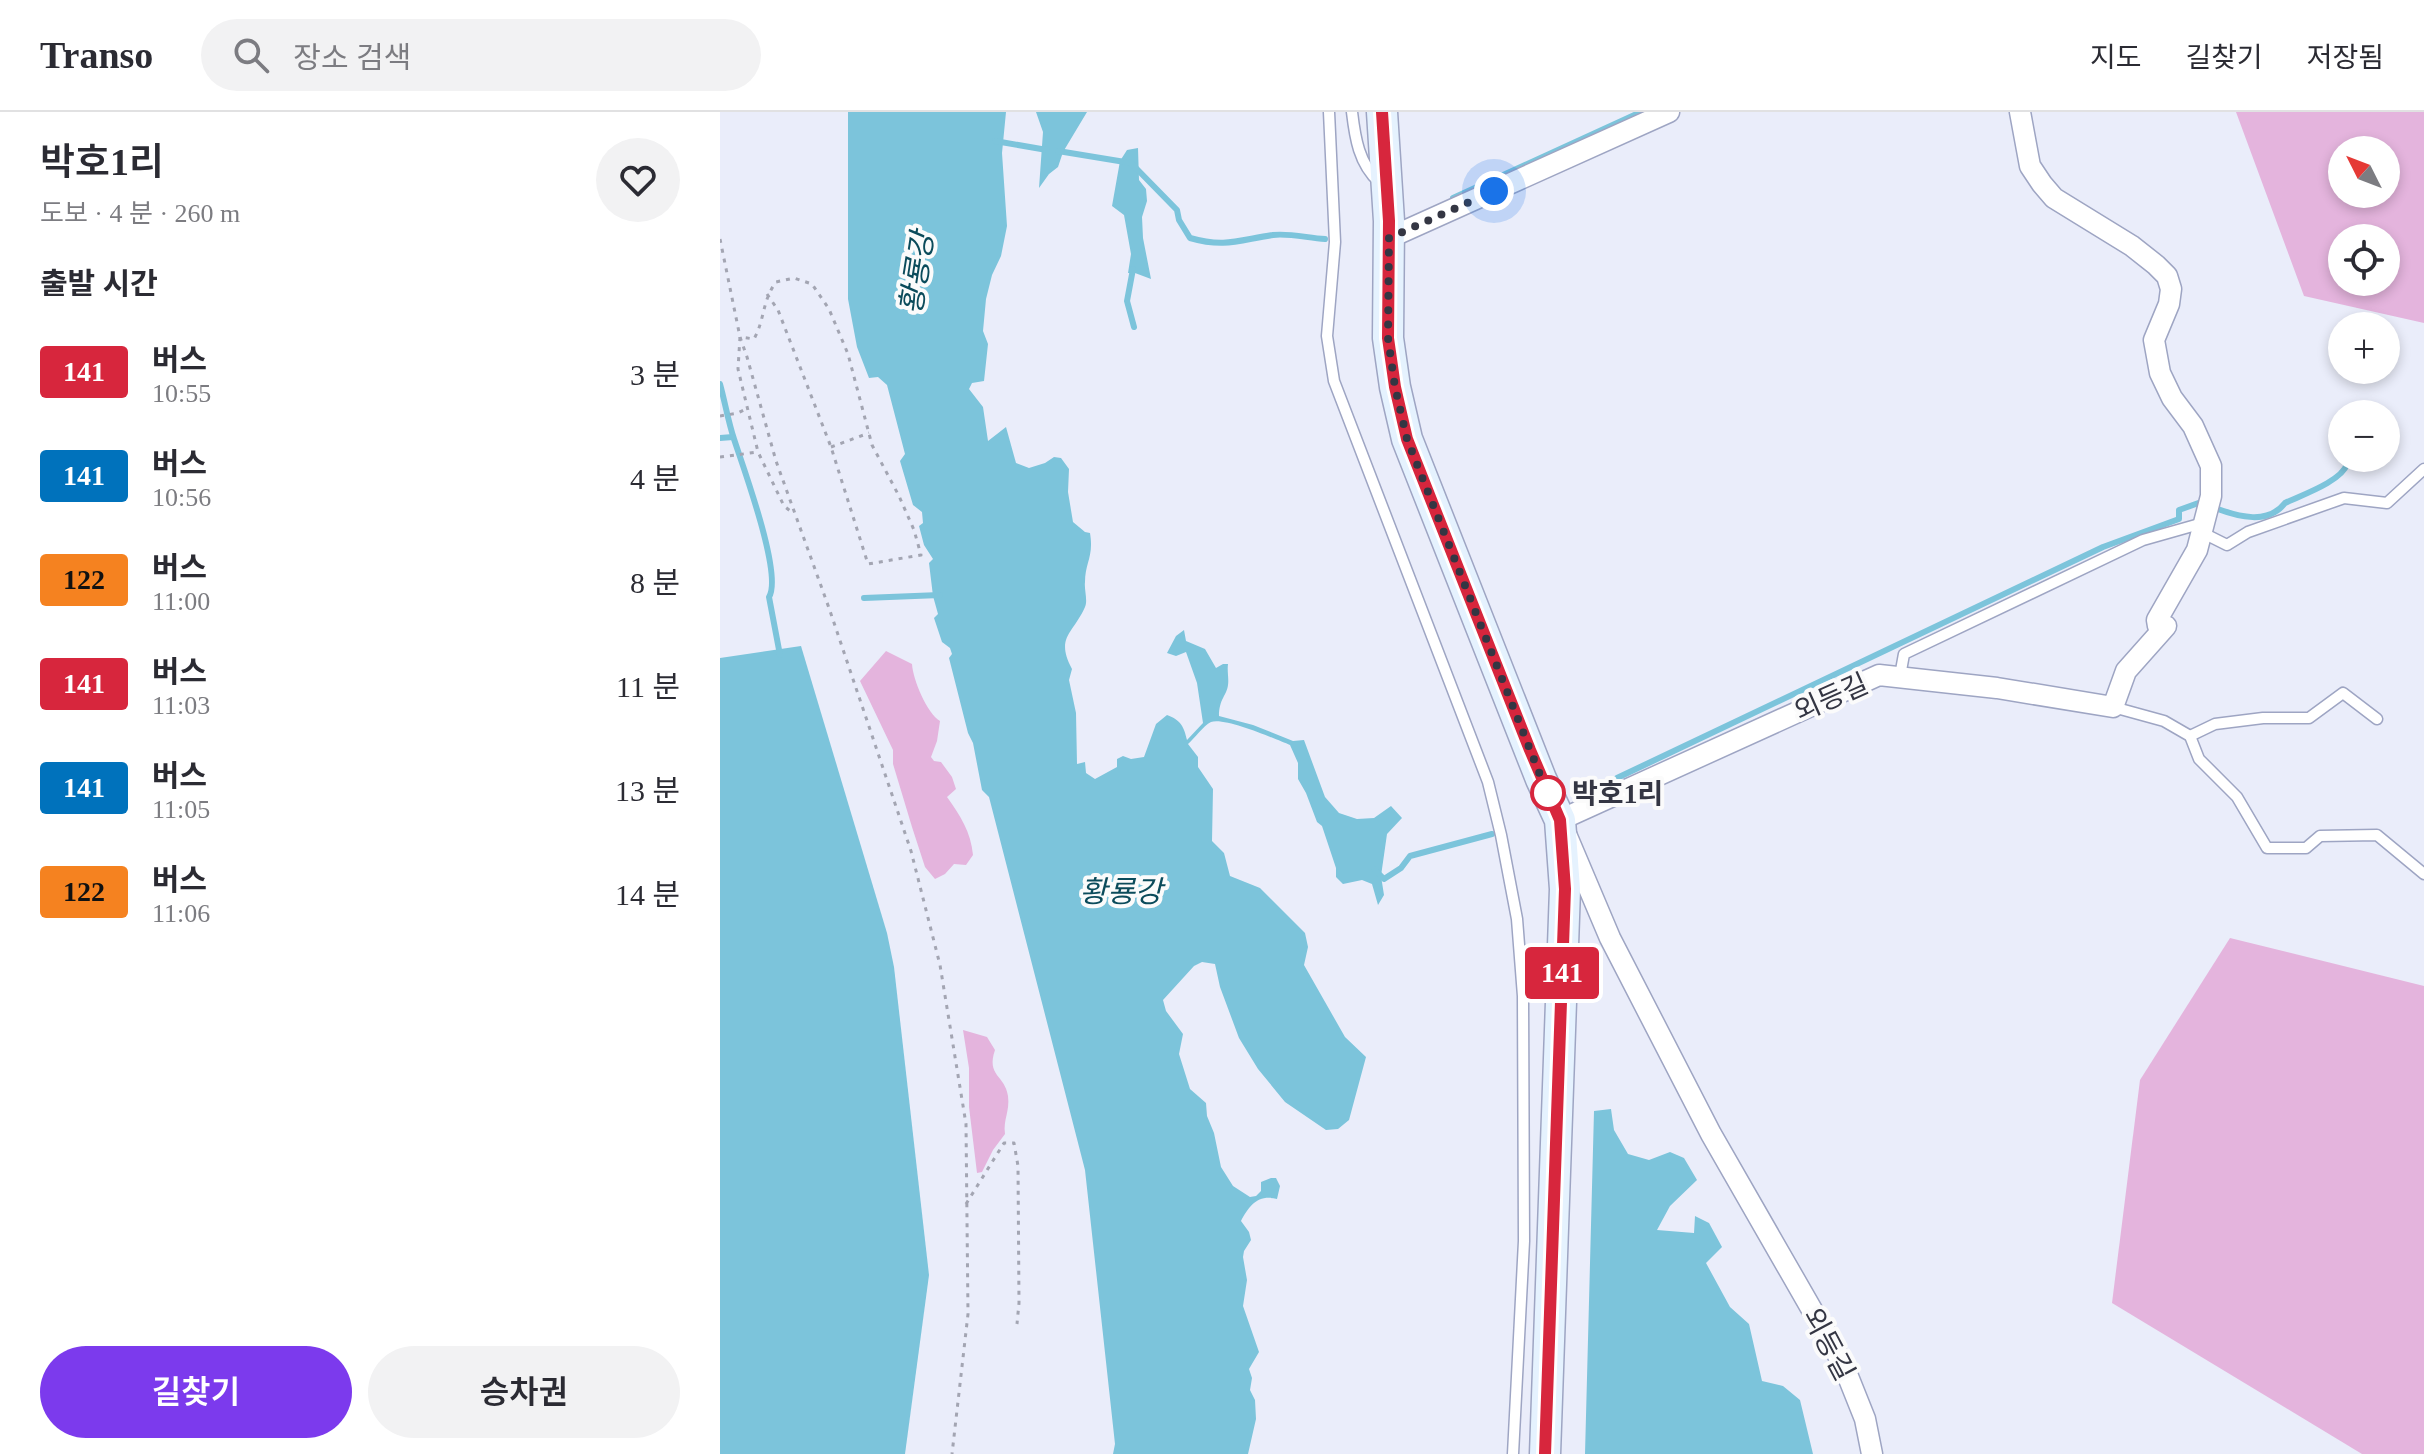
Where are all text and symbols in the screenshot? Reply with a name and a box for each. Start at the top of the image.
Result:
search box [201,19,761,91]
icon: search [229,33,273,77]
text: Transo [40,34,153,76]
text: 장소 검색 [293,41,411,74]
text: 지도 [2090,42,2141,73]
text: 길찾기 [2185,42,2263,73]
text: 저장됨 [2307,42,2384,73]
north arrow [2328,136,2400,208]
map controls [2328,136,2400,472]
button: heart [596,138,680,222]
text: 박호1리 [40,141,164,183]
your location [1474,171,1514,211]
text: 도보 · 4 분 · 260 m [40,199,240,228]
button: locate [2328,224,2400,296]
water label: 황룡강 [894,226,940,316]
text: 출발 시간 [40,267,158,300]
button: + [2328,312,2400,384]
text: 버스 [152,343,207,376]
text: 141 [63,356,105,387]
text: 3 분 [630,358,680,391]
text: 10:55 [152,379,211,408]
button: − [2328,400,2400,472]
text: 버스 [152,447,207,480]
text: 141 [63,460,105,491]
text: 4 분 [630,462,680,495]
text: 10:56 [152,483,211,512]
text: 버스 [152,551,207,584]
text: 122 [63,564,105,595]
text: 8 분 [630,566,680,599]
text: 11:00 [152,587,210,616]
text: 버스 [152,655,207,688]
text: 141 [63,668,105,699]
street label: 외등길 [1790,668,1873,727]
text: 11 분 [616,670,680,703]
text: 11:03 [152,691,210,720]
text: 버스 [152,759,207,792]
text: 141 [63,772,105,803]
text: 13 분 [615,774,680,807]
marker: 박호1리 [1531,776,1565,810]
place label: 박호1리 [1572,778,1663,809]
text: 11:05 [152,795,210,824]
text: 버스 [152,863,207,896]
water label: 황룡강 [1080,875,1166,908]
text: 122 [63,876,105,907]
text: 14 분 [615,878,680,911]
text: 11:06 [152,899,210,928]
line badge: 141 [1516,947,1608,999]
text: 141 [1541,957,1583,988]
street label: 외등길 [1797,1303,1860,1386]
button: 길찾기 [40,1346,352,1438]
button: 승차권 [368,1346,680,1438]

